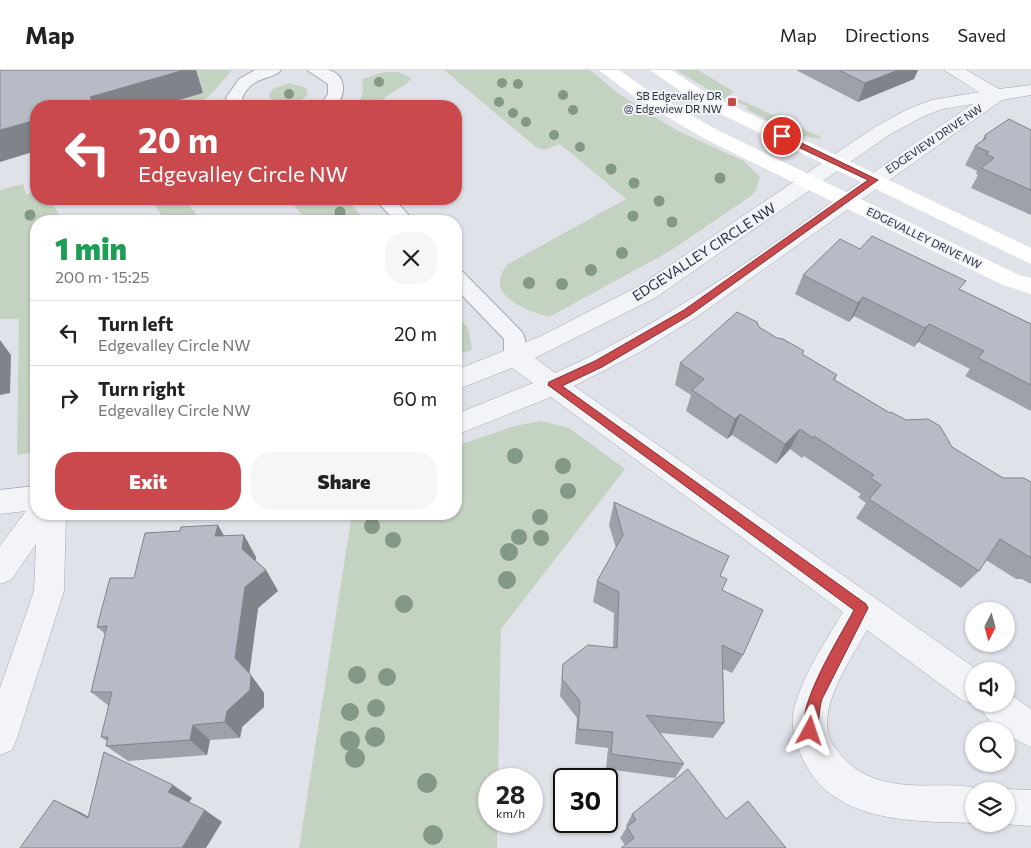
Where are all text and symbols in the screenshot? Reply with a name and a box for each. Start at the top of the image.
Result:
text: Map [25,20,75,49]
text: Map [780,24,817,46]
text: Directions [845,24,929,46]
text: Saved [957,24,1006,46]
place label: SB Edgevalley DR @ Edgeview DR NW [624,89,723,115]
marker: SB Edgevalley DR @ Edgeview DR NW [726,96,738,108]
street label: EDGEVIEW DRIVE NW [883,101,985,176]
pin [761,115,803,157]
text: 20 m [138,117,218,160]
icon: left [55,120,120,185]
icon: arrive [768,122,796,150]
text: Edgevalley Circle NW [138,160,348,187]
street label: EDGEVALLEY CIRCLE NW [629,199,779,304]
street label: EDGEVALLEY DRIVE NW [865,204,984,271]
text: 1 min [55,229,127,266]
button: close [385,232,437,284]
text: 200 m · 15:25 [55,267,150,286]
text: Turn left [98,312,173,335]
icon: left [55,319,83,347]
text: 20 m [394,322,437,345]
text: Edgevalley Circle NW [98,335,251,354]
text: Turn right [98,377,185,400]
icon: right [55,384,83,412]
text: 60 m [393,387,437,410]
text: Edgevalley Circle NW [98,400,251,419]
button: Exit [55,452,241,510]
button: Share [251,452,437,510]
north arrow [965,602,1015,652]
map controls [965,602,1015,832]
button: sound [965,662,1015,712]
position arrow [783,704,835,756]
button: search [965,722,1015,772]
speed limit sign: 30 [553,768,618,833]
text: 28 [496,779,525,809]
button: layers [965,782,1015,832]
text: km/h [496,806,525,820]

